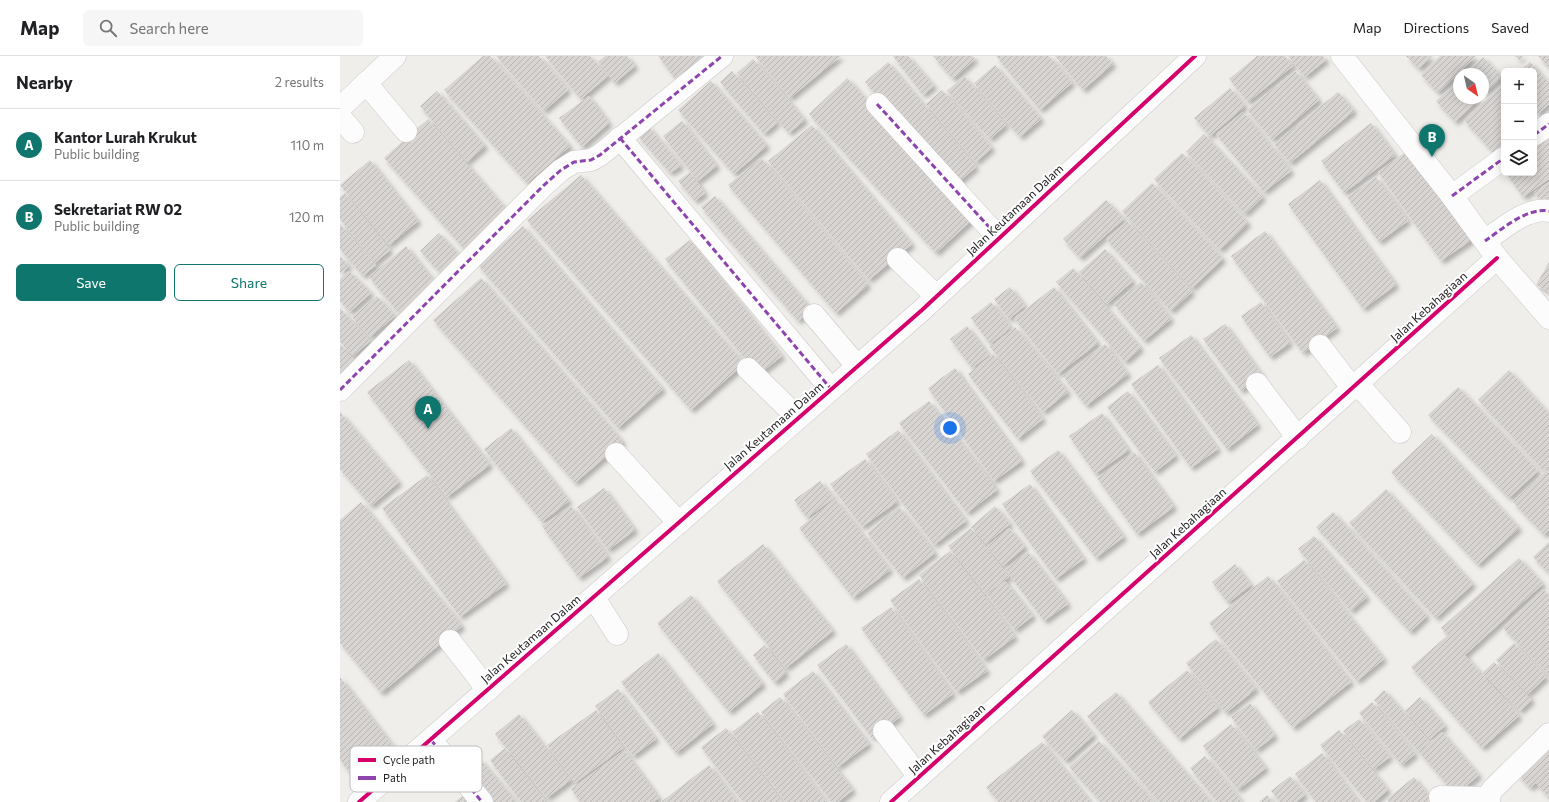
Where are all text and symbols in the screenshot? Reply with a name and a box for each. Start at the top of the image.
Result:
search box [83,10,363,46]
text: Map [20,16,59,39]
icon: search [97,17,119,39]
text: Search here [129,19,209,37]
text: Map [1353,19,1382,36]
text: Directions [1404,19,1469,36]
text: Saved [1491,19,1529,36]
north arrow [1453,68,1489,104]
map controls [1501,68,1537,176]
button: + [1501,68,1537,104]
text: Nearby [16,72,73,93]
text: 2 results [275,74,324,90]
button: − [1501,104,1537,140]
pin: B [1419,124,1445,157]
text: Kantor Lurah Krukut [54,128,197,146]
text: A [24,137,34,153]
text: 110 m [291,137,324,153]
button: layers [1501,140,1537,176]
text: Public building [54,146,140,162]
street label: Jalan Keutamaan Dalam [963,161,1066,259]
text: Sekretariat RW 02 [54,200,182,218]
text: B [25,209,33,225]
text: 120 m [289,209,324,225]
text: Public building [54,218,140,234]
button: Save [16,264,166,301]
button: Share [174,264,324,301]
street label: Jalan Kebahagiaan [1387,268,1470,345]
street label: Jalan Keutamaan Dalam [721,378,827,473]
pin: A [415,396,441,429]
your location [940,418,960,438]
street label: Jalan Kebahagiaan [1146,484,1229,561]
street label: Jalan Keutamaan Dalam [478,591,584,686]
street label: Jalan Kebahagiaan [905,700,988,777]
legend [350,746,482,792]
text: Cycle path [383,753,435,766]
text: Path [383,771,406,784]

